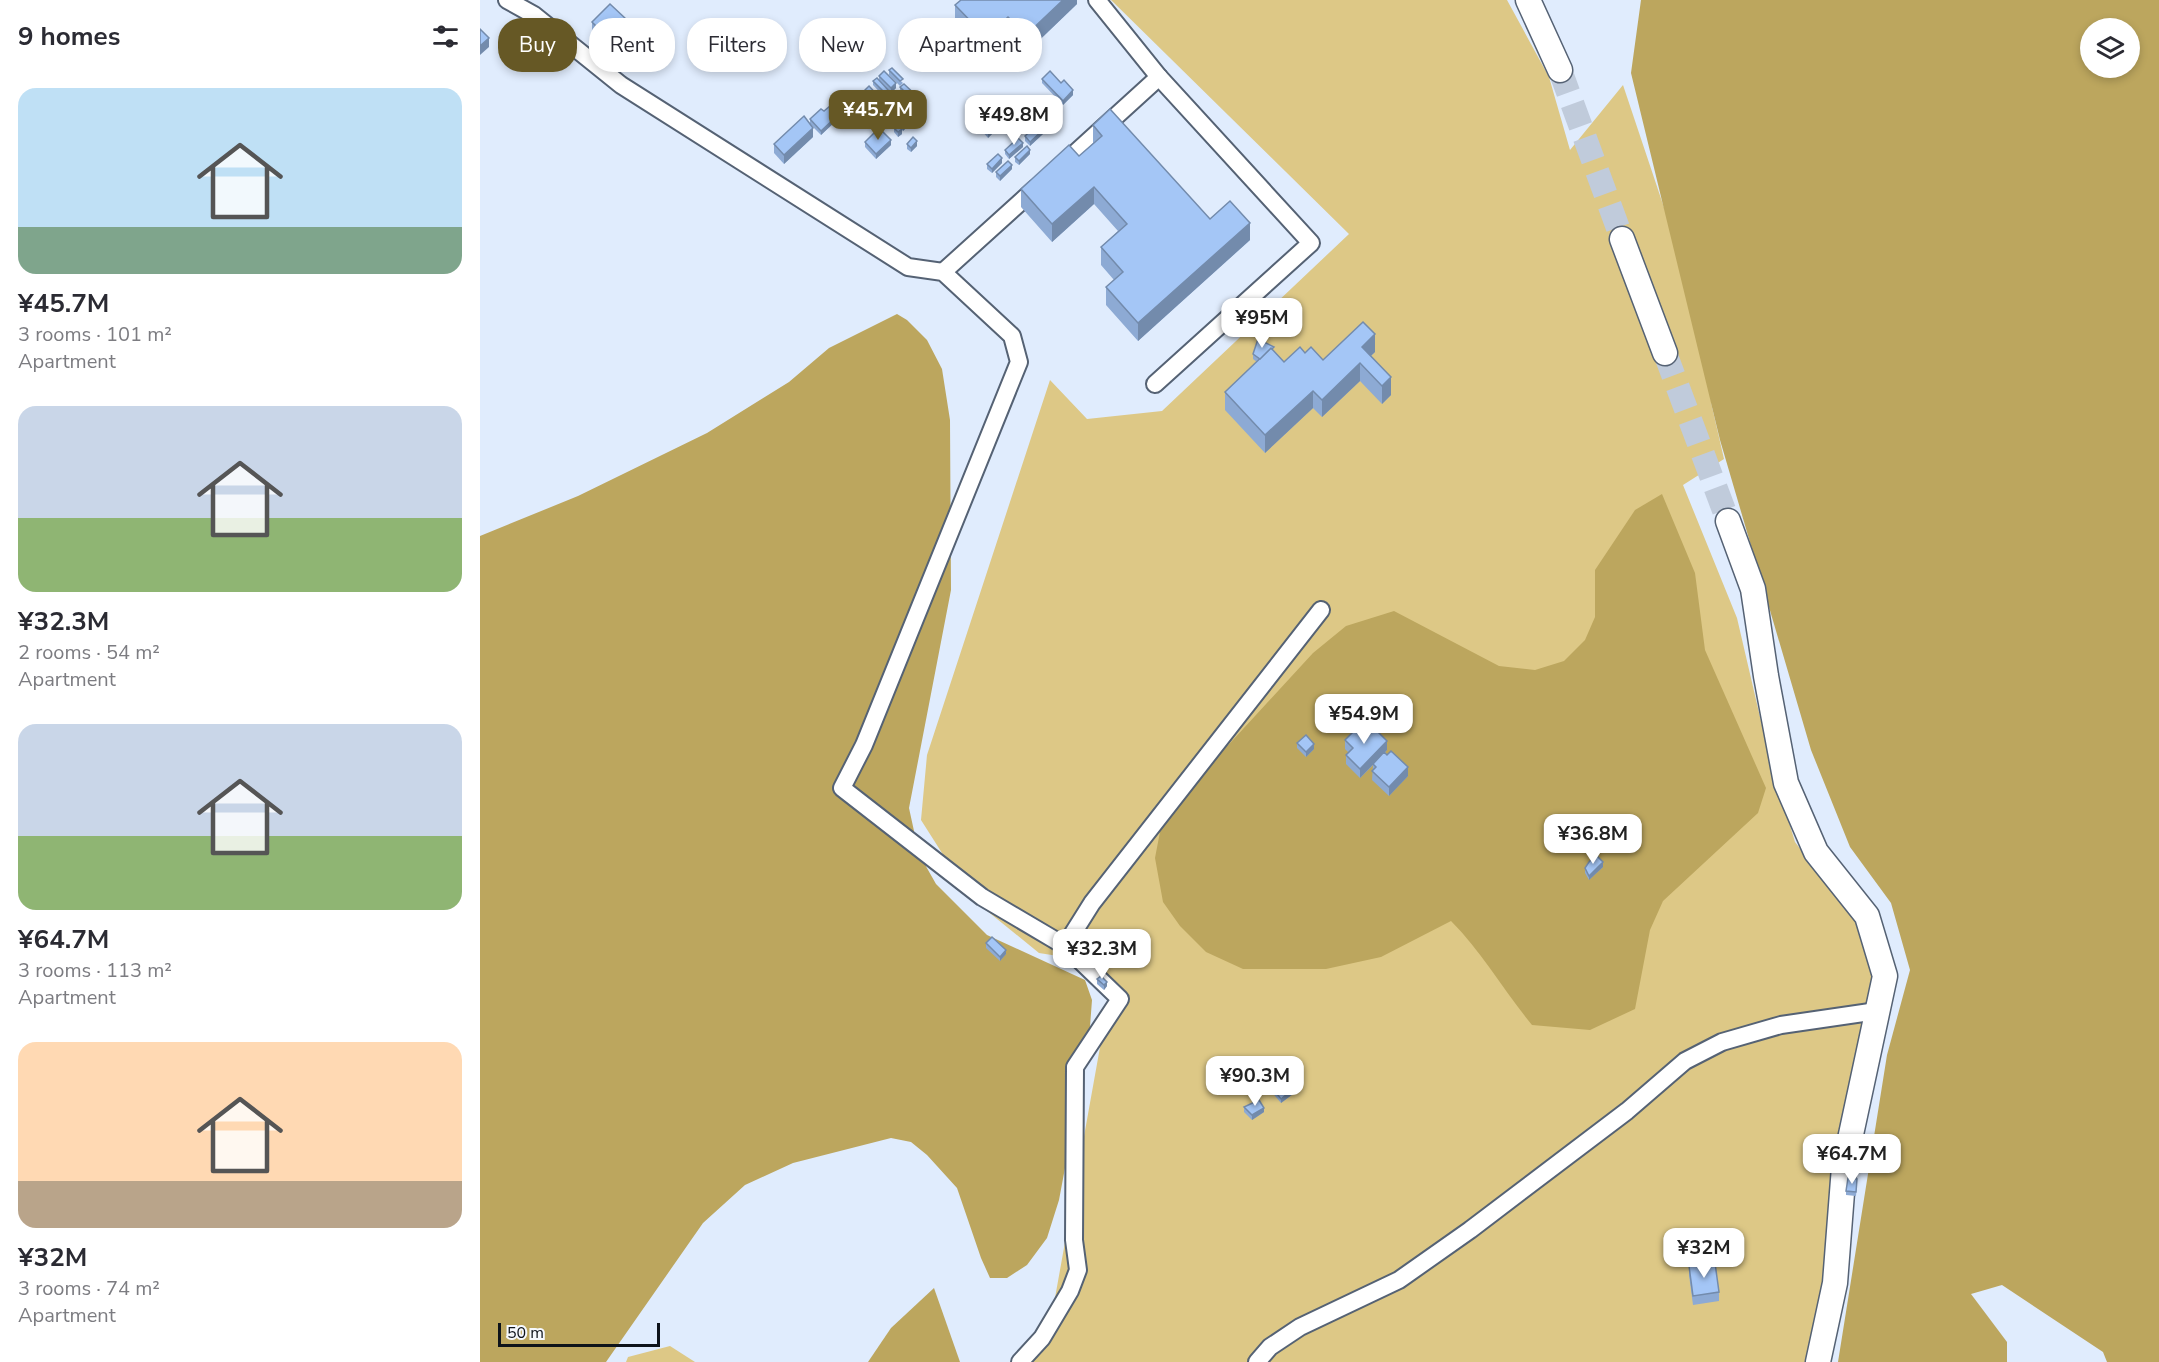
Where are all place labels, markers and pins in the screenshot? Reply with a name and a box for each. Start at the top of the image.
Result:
pin: ¥45.7M [829,90,927,141]
pin: ¥49.8M [965,95,1063,146]
pin: ¥95M [1226,298,1298,349]
pin: ¥54.9M [1315,694,1413,745]
pin: ¥36.8M [1544,814,1642,865]
pin: ¥32.3M [1053,929,1151,980]
pin: ¥90.3M [1206,1056,1304,1107]
pin: ¥64.7M [1803,1134,1901,1185]
pin: ¥32M [1668,1228,1740,1279]

